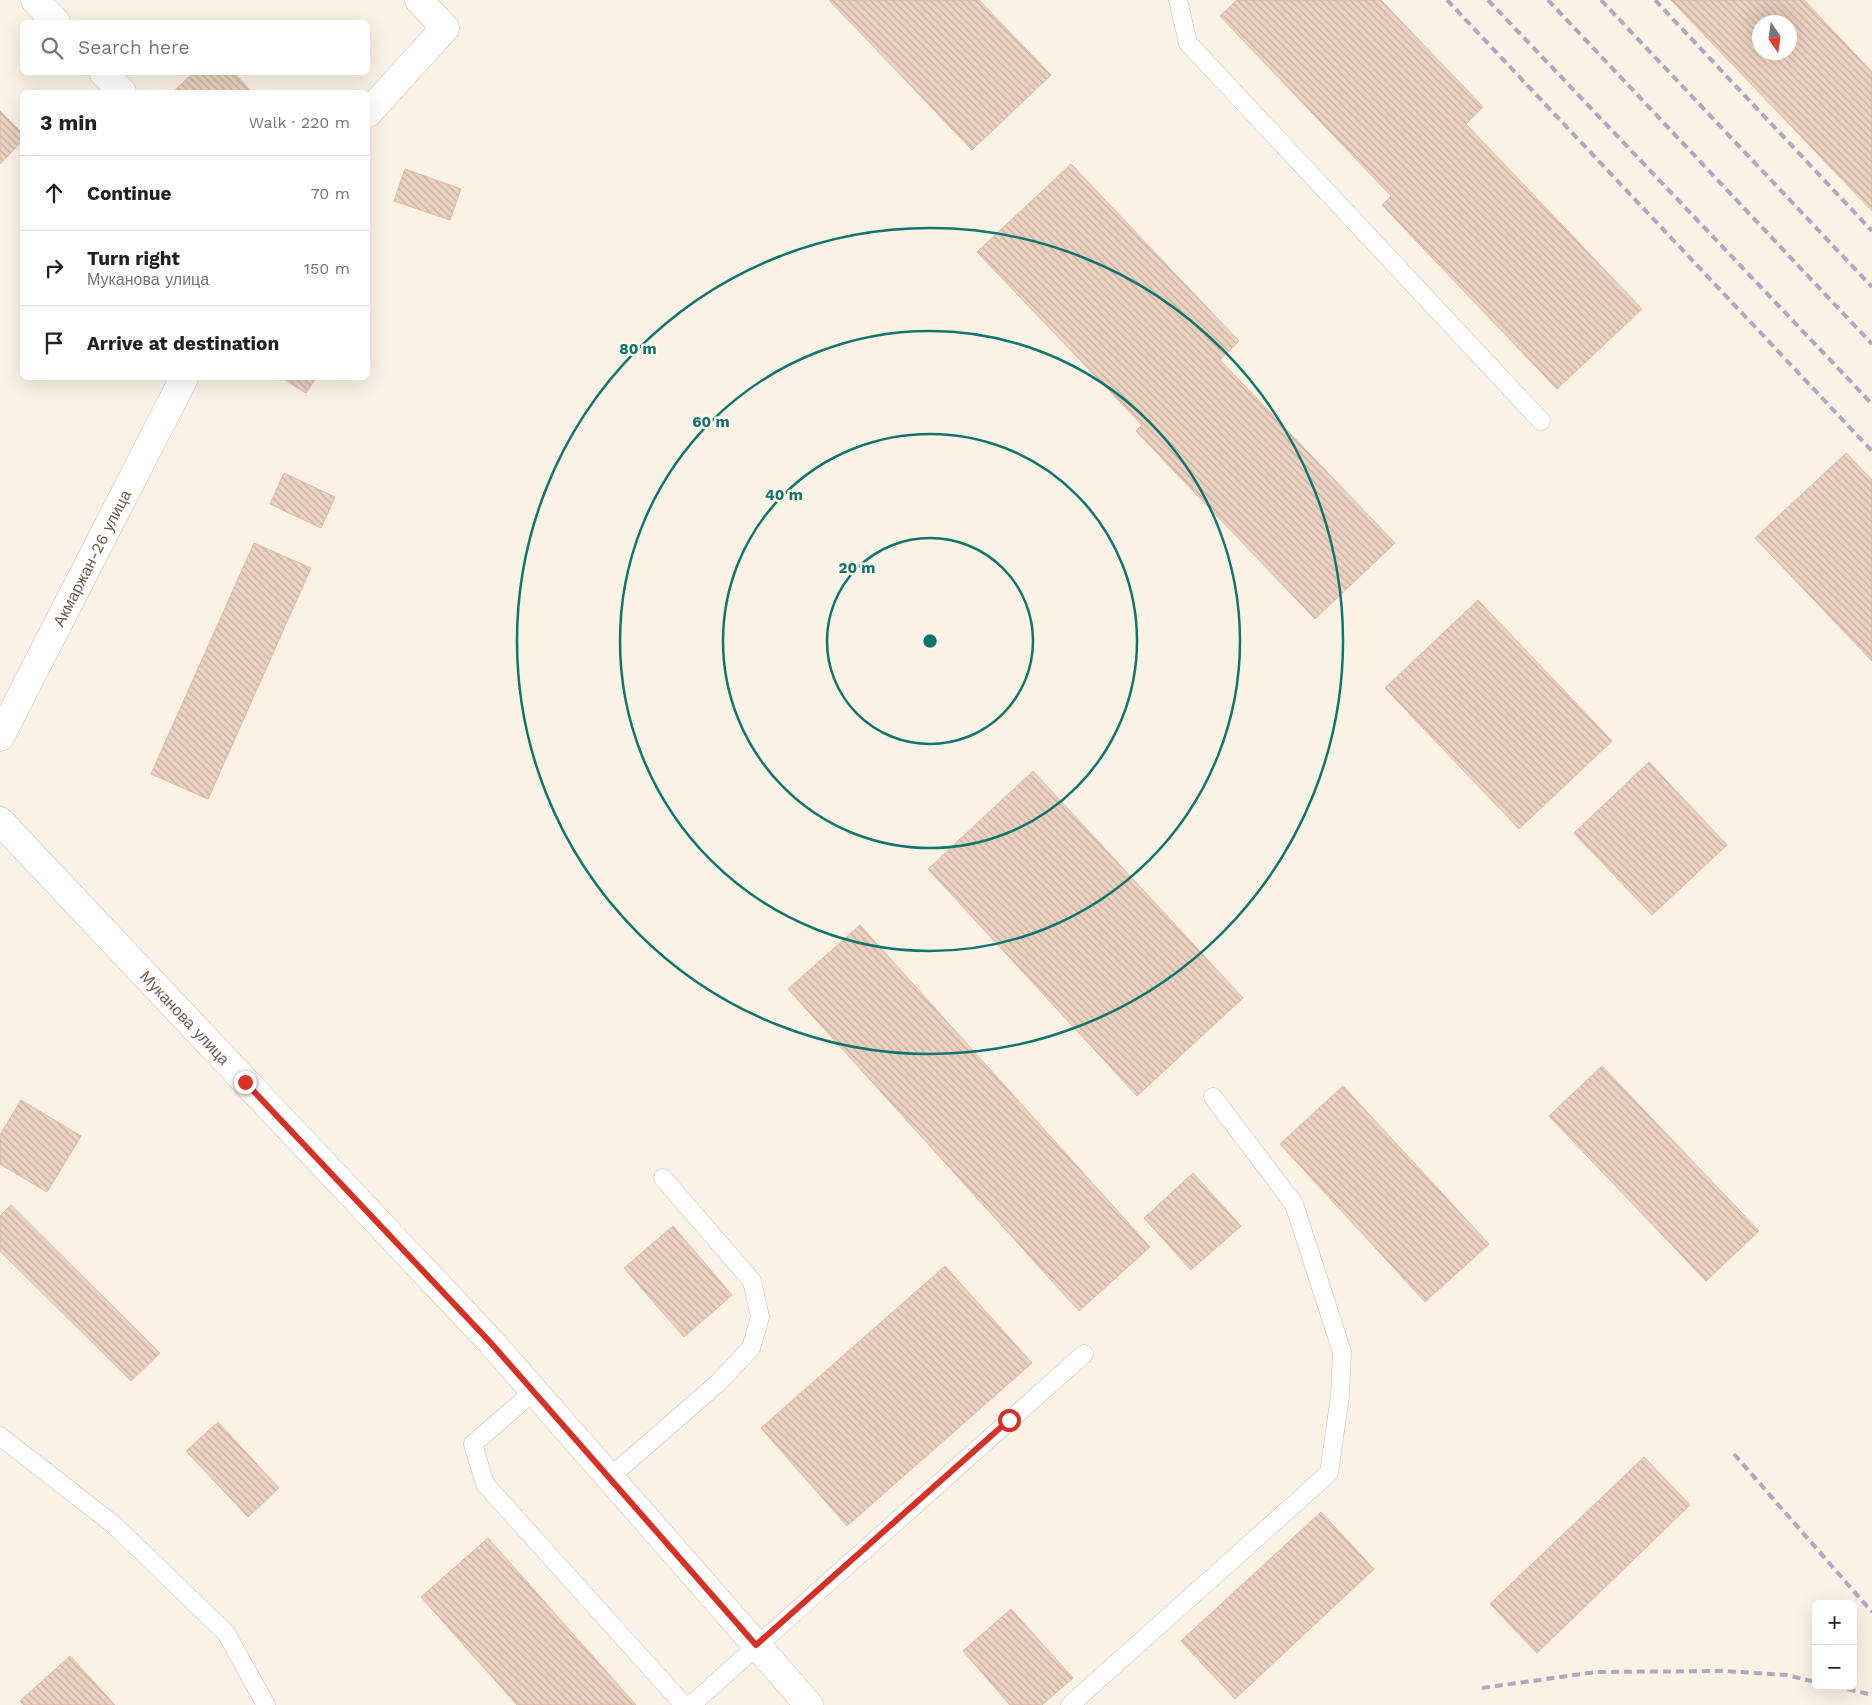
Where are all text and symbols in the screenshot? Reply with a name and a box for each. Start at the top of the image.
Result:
north arrow [1752,15,1797,60]
search box [20,20,370,75]
icon: search [38,34,66,62]
text: Search here [78,36,189,59]
text: 3 min [40,110,97,135]
text: Walk · 220 m [249,113,350,132]
icon: ahead [40,179,68,207]
text: Continue [87,182,171,205]
text: 70 m [311,184,350,203]
text: Turn right [87,247,180,270]
icon: right [40,254,68,282]
text: 150 m [304,259,350,278]
text: Муканова улица [87,270,209,289]
icon: arrive [40,329,68,357]
text: Arrive at destination [87,332,279,355]
text: 80 m [619,340,657,358]
text: 60 m [692,413,730,431]
text: 40 m [765,486,803,504]
street label: Акмаржан-26 улица [49,487,135,630]
text: 20 m [838,559,876,577]
centre of rings [921,632,939,650]
street label: Муканова улица [136,967,234,1069]
route end [234,1071,257,1094]
route start [998,1409,1021,1432]
map controls [1812,1600,1857,1690]
button: + [1812,1600,1857,1645]
button: − [1812,1645,1857,1690]

